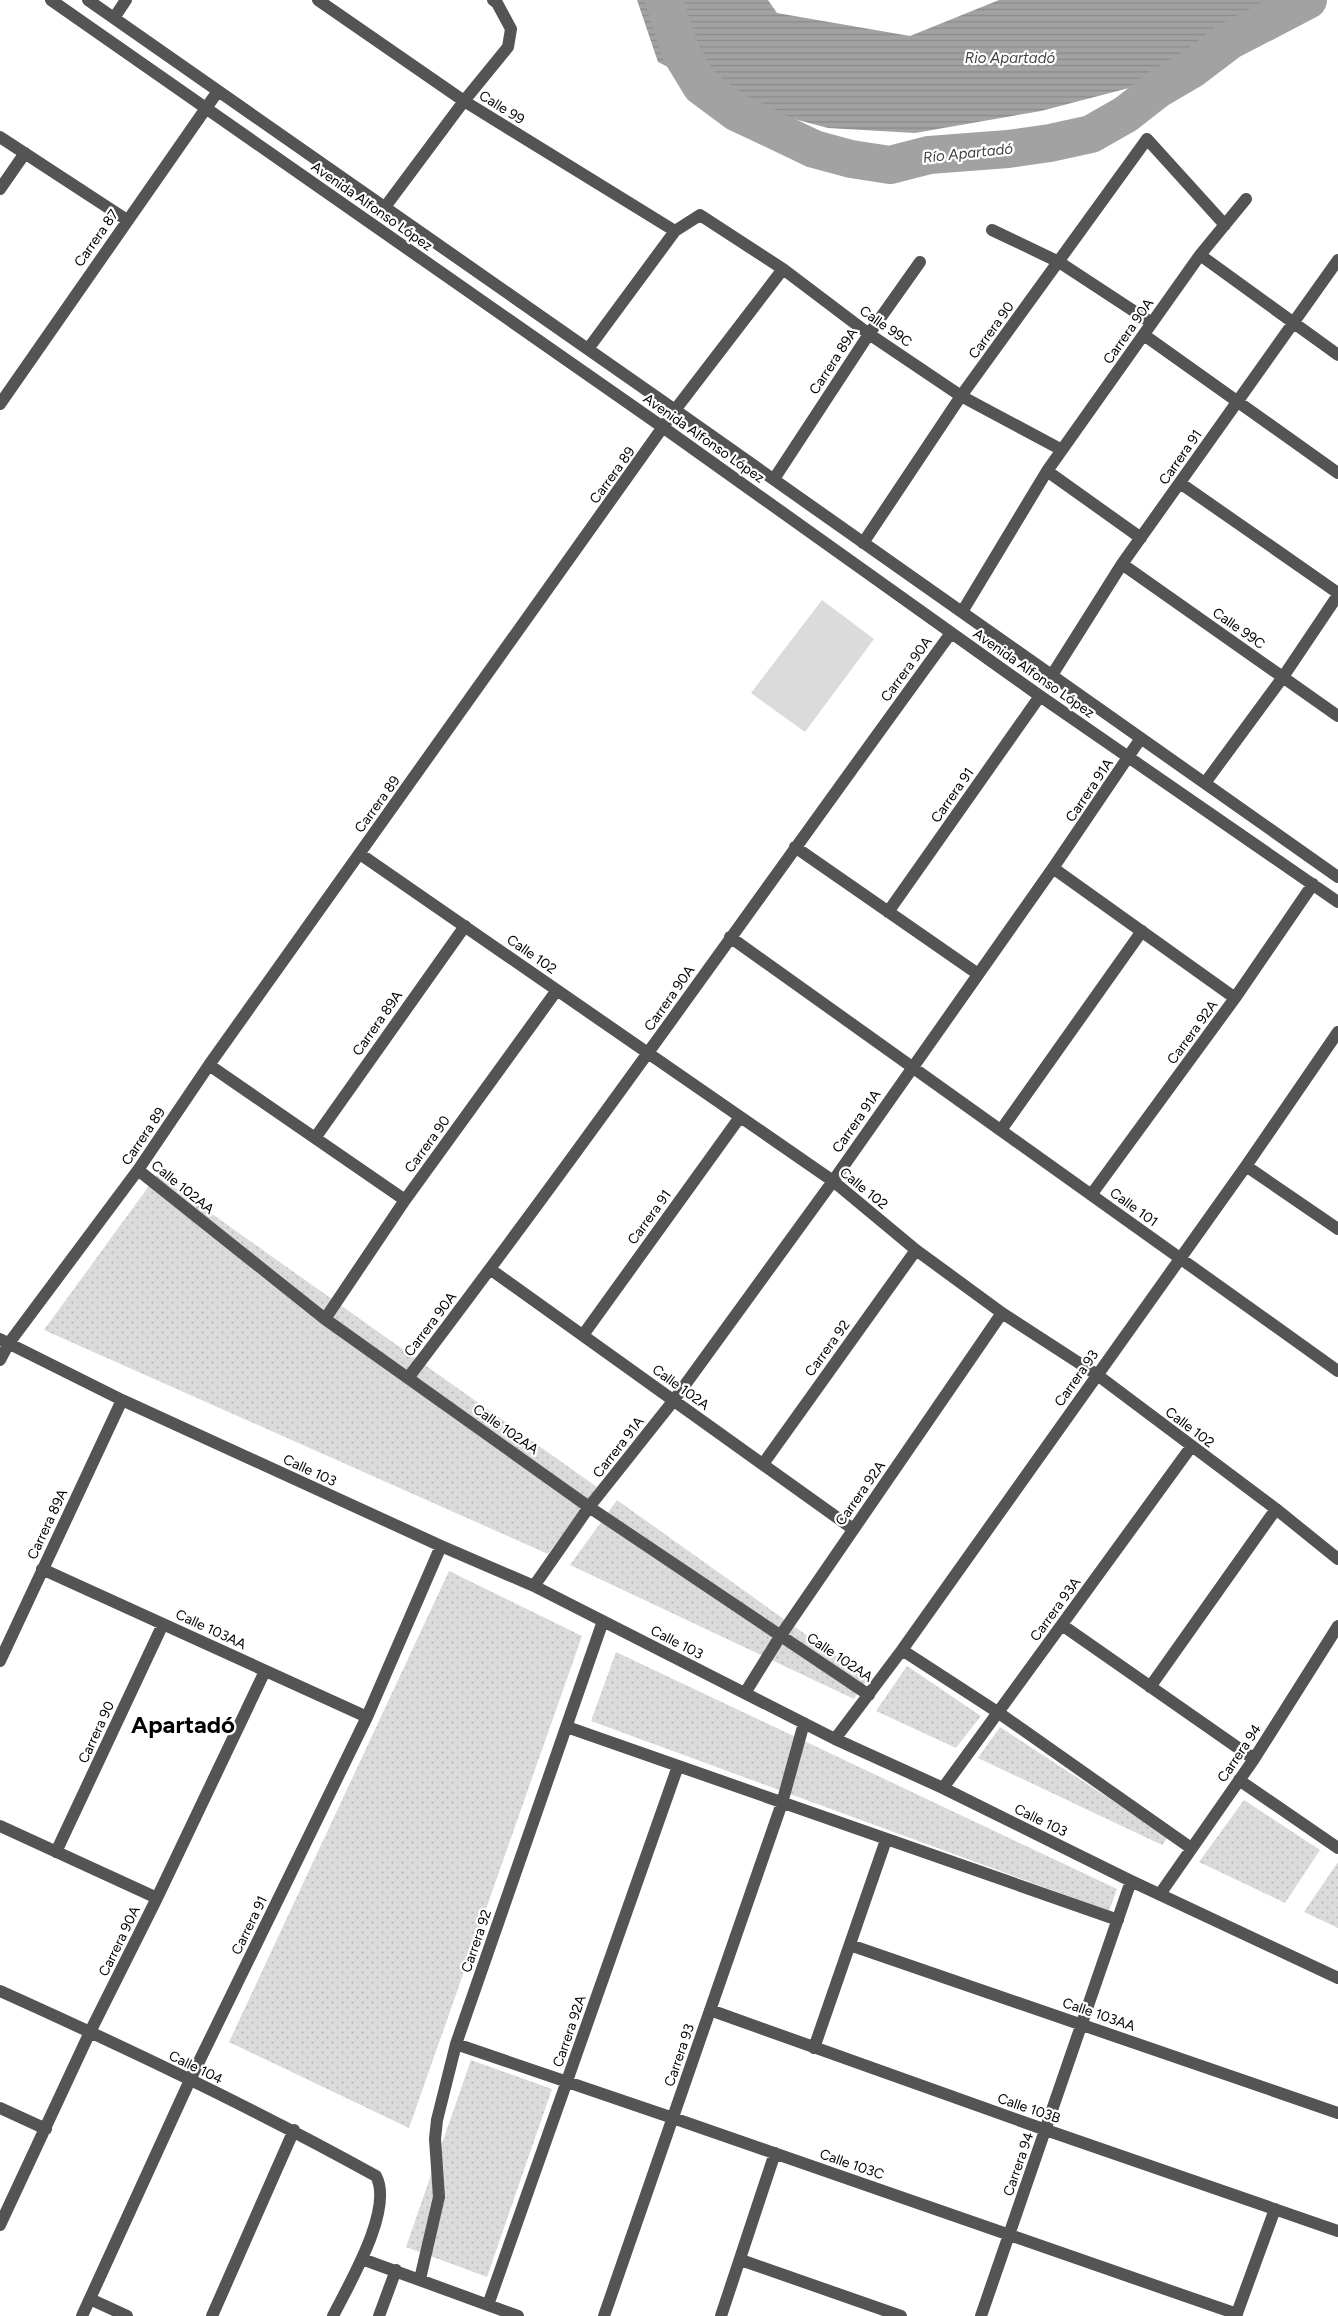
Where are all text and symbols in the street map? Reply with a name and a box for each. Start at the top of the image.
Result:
water label: Rio Apartadó [965,49,1055,67]
street label: Calle 99 [476,87,528,128]
water label: Río Apartadó [922,139,1014,167]
street label: Avenida Alfonso López [308,158,436,255]
street label: Carrera 87 [71,206,123,270]
street label: Carrera 90A [1100,295,1157,367]
street label: Carrera 90 [965,298,1018,362]
street label: Calle 99C [856,302,915,351]
street label: Carrera 89A [806,324,861,398]
street label: Avenida Alfonso López [640,390,768,487]
street label: Carrera 91 [1155,426,1206,488]
street label: Carrera 89 [586,443,639,507]
street label: Calle 99C [1209,604,1268,653]
street label: Avenida Alfonso López [970,625,1098,722]
street label: Carrera 90A [877,633,936,705]
street label: Carrera 91A [1062,755,1117,825]
street label: Carrera 91 [927,764,978,826]
street label: Carrera 89 [351,772,404,836]
street label: Calle 102 [503,931,560,978]
street label: Carrera 90A [641,962,698,1034]
street label: Carrera 89A [349,987,406,1059]
street label: Carrera 92A [1164,997,1222,1068]
street label: Carrera 91A [829,1086,885,1156]
street label: Carrera 89 [118,1104,169,1168]
street label: Carrera 90 [401,1112,454,1176]
street label: Calle 102AA [148,1157,218,1218]
street label: Calle 102 [836,1164,891,1213]
street label: Calle 101 [1106,1184,1161,1230]
street label: Carrera 91 [624,1187,675,1248]
street label: Carrera 90A [401,1288,460,1360]
street label: Carrera 92 [801,1317,854,1380]
street label: Carrera 93 [1051,1347,1102,1410]
street label: Calle 102A [649,1361,713,1414]
street label: Calle 102AA [470,1401,542,1458]
street label: Calle 102 [1162,1403,1218,1451]
street label: Carrera 91A [589,1413,648,1481]
street label: Calle 103 [280,1451,339,1490]
street label: Carrera 92A [832,1457,889,1529]
street label: Carrera 89A [24,1486,71,1562]
street label: Carrera 93A [1027,1574,1085,1645]
street label: Calle 103AA [173,1606,249,1653]
street label: Calle 103 [648,1622,706,1663]
street label: Calle 102AA [803,1629,876,1686]
street label: Carrera 90 [75,1698,118,1766]
district label: Apartadó [131,1710,235,1739]
street label: Carrera 94 [1214,1721,1265,1786]
street label: Calle 103 [1011,1800,1070,1841]
street label: Carrera 91 [228,1893,271,1957]
street label: Carrera 90A [95,1903,144,1979]
street label: Carrera 92 [458,1907,495,1975]
street label: Carrera 92A [549,1992,590,2069]
street label: Calle 103AA [1060,1994,1138,2035]
street label: Carrera 93 [661,2022,698,2089]
street label: Calle 104 [166,2047,226,2088]
street label: Calle 103B [995,2090,1063,2127]
street label: Carrera 94 [1000,2130,1037,2198]
street label: Calle 103C [817,2146,886,2183]

